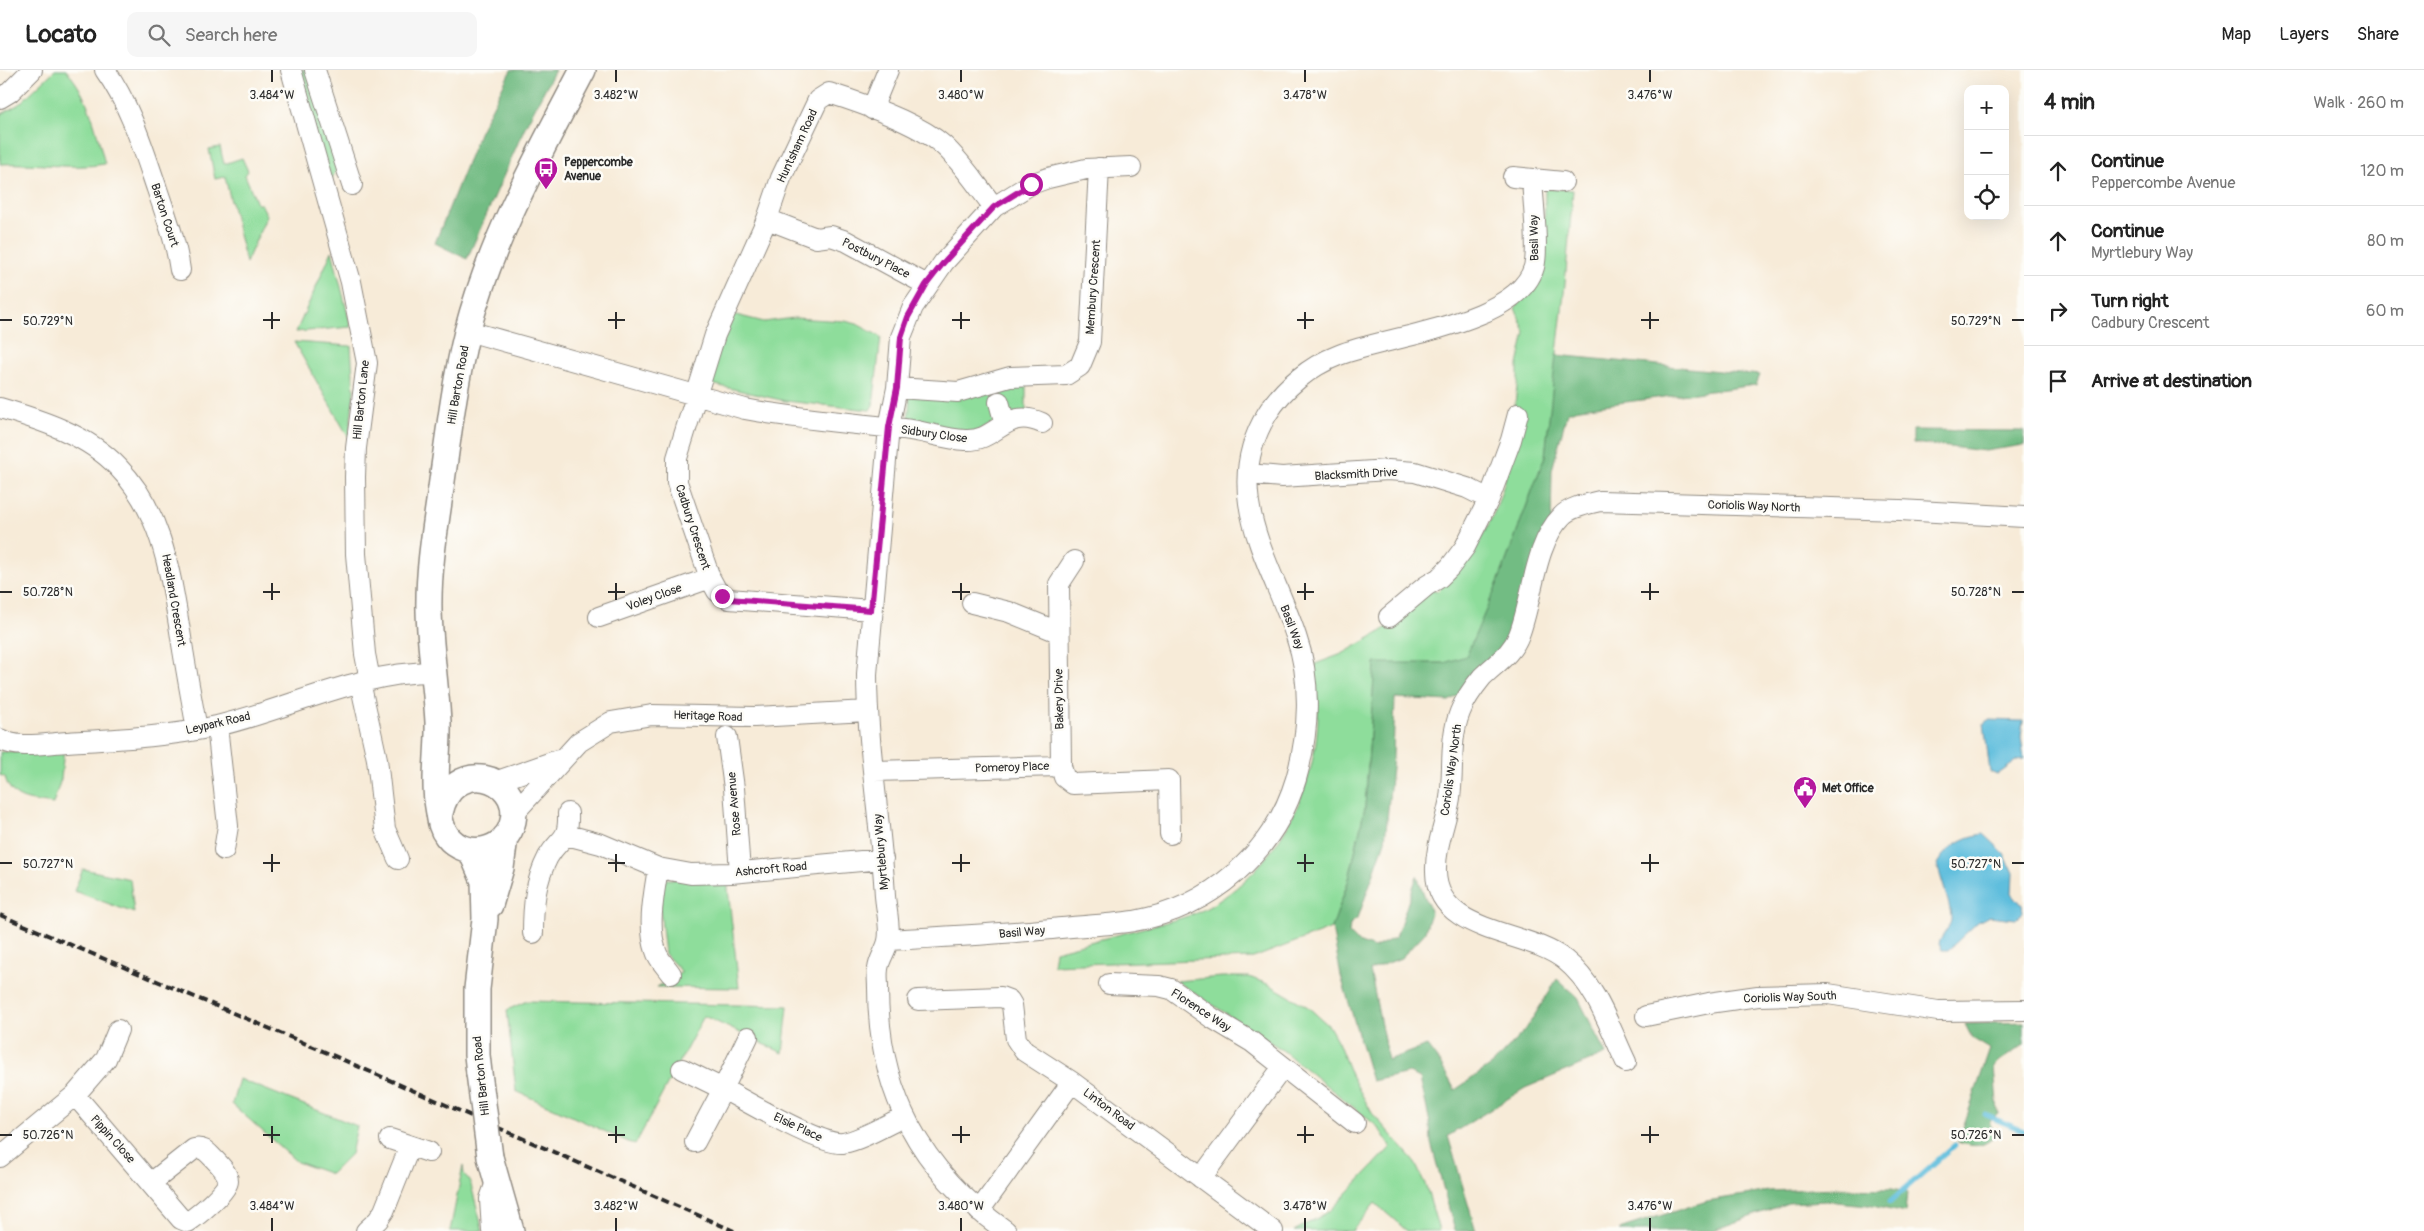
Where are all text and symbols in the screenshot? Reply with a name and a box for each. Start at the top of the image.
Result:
search box [127,12,477,57]
text: Locato [25,20,97,49]
icon: search [145,21,173,49]
text: Search here [185,23,277,47]
text: Map [2222,23,2251,46]
text: Layers [2279,23,2329,46]
text: Share [2357,23,2399,46]
map controls [1964,85,2009,220]
button: + [1964,85,2009,130]
text: 3.484°W [250,88,294,103]
text: 3.482°W [594,88,638,103]
text: 3.480°W [938,88,984,103]
text: 3.478°W [1283,88,1327,103]
text: 3.476°W [1627,88,1673,103]
text: 4 min [2044,89,2095,116]
text: Walk · 260 m [2313,93,2404,113]
street label: Huntsham Road [774,107,821,186]
button: − [1964,130,2009,175]
text: Continue [2091,149,2164,173]
place label: Peppercombe Avenue [564,155,634,184]
bus stop icon: Peppercombe Avenue [533,156,559,190]
icon: ahead [2044,157,2072,185]
text: 120 m [2360,161,2404,181]
route start [1020,173,1043,196]
text: Peppercombe Avenue [2091,173,2235,193]
button: locate [1964,175,2009,220]
street label: Barton Court [147,181,182,249]
street label: Basil Way [1527,215,1542,261]
text: Continue [2091,219,2164,243]
icon: ahead [2044,227,2072,255]
text: 80 m [2367,231,2404,251]
street label: Postbury Place [839,235,912,282]
street label: Membury Crescent [1083,239,1104,335]
text: Myrtlebury Way [2091,243,2193,263]
text: Turn right [2091,289,2169,313]
icon: right [2044,297,2072,325]
text: 60 m [2366,301,2404,321]
text: Cadbury Crescent [2091,313,2209,333]
text: 50.729°N [23,314,73,329]
text: 50.729°N [1951,314,2001,329]
street label: Hill Barton Road [444,344,473,426]
street label: Hill Barton Lane [350,359,373,441]
icon: arrive [2044,367,2072,395]
text: Arrive at destination [2091,369,2252,393]
street label: Sidbury Close [900,422,968,447]
street label: Blacksmith Drive [1314,465,1398,484]
street label: Cadbury Crescent [672,483,713,572]
street label: Coriolis Way North [1707,497,1801,516]
street label: Headland Crescent [158,553,189,648]
street label: Voley Close [624,580,684,614]
text: 50.728°N [23,585,73,600]
route end [711,585,734,608]
text: 50.728°N [1951,585,2001,600]
street label: Basil Way [1276,603,1307,651]
street label: Bakery Drive [1051,668,1068,730]
street label: Heritage Road [673,708,743,725]
street label: Leypark Road [184,709,252,738]
street label: Coriolis Way North [1438,723,1465,817]
street label: Pomeroy Place [974,759,1050,776]
street label: Rose Avenue [724,771,745,837]
public building icon: Met Office [1792,775,1818,809]
place label: Met Office [1822,781,1875,796]
street label: Myrtlebury Way [871,813,892,891]
text: 50.727°N [23,857,73,872]
text: 50.727°N [1951,857,2001,872]
street label: Ashcroft Road [734,859,808,880]
street label: Basil Way [998,923,1046,942]
street label: Florence Way [1168,985,1234,1035]
street label: Coriolis Way South [1743,988,1837,1007]
street label: Hill Barton Road [470,1035,493,1117]
street label: Linton Road [1080,1085,1138,1134]
street label: Elsie Place [771,1110,825,1145]
street label: Pippin Close [87,1112,138,1167]
text: 50.726°N [23,1128,73,1143]
text: 50.726°N [1951,1128,2001,1143]
text: 3.484°W [250,1199,294,1214]
text: 3.482°W [594,1199,638,1214]
text: 3.480°W [938,1199,984,1214]
text: 3.478°W [1283,1199,1327,1214]
text: 3.476°W [1627,1199,1673,1214]

